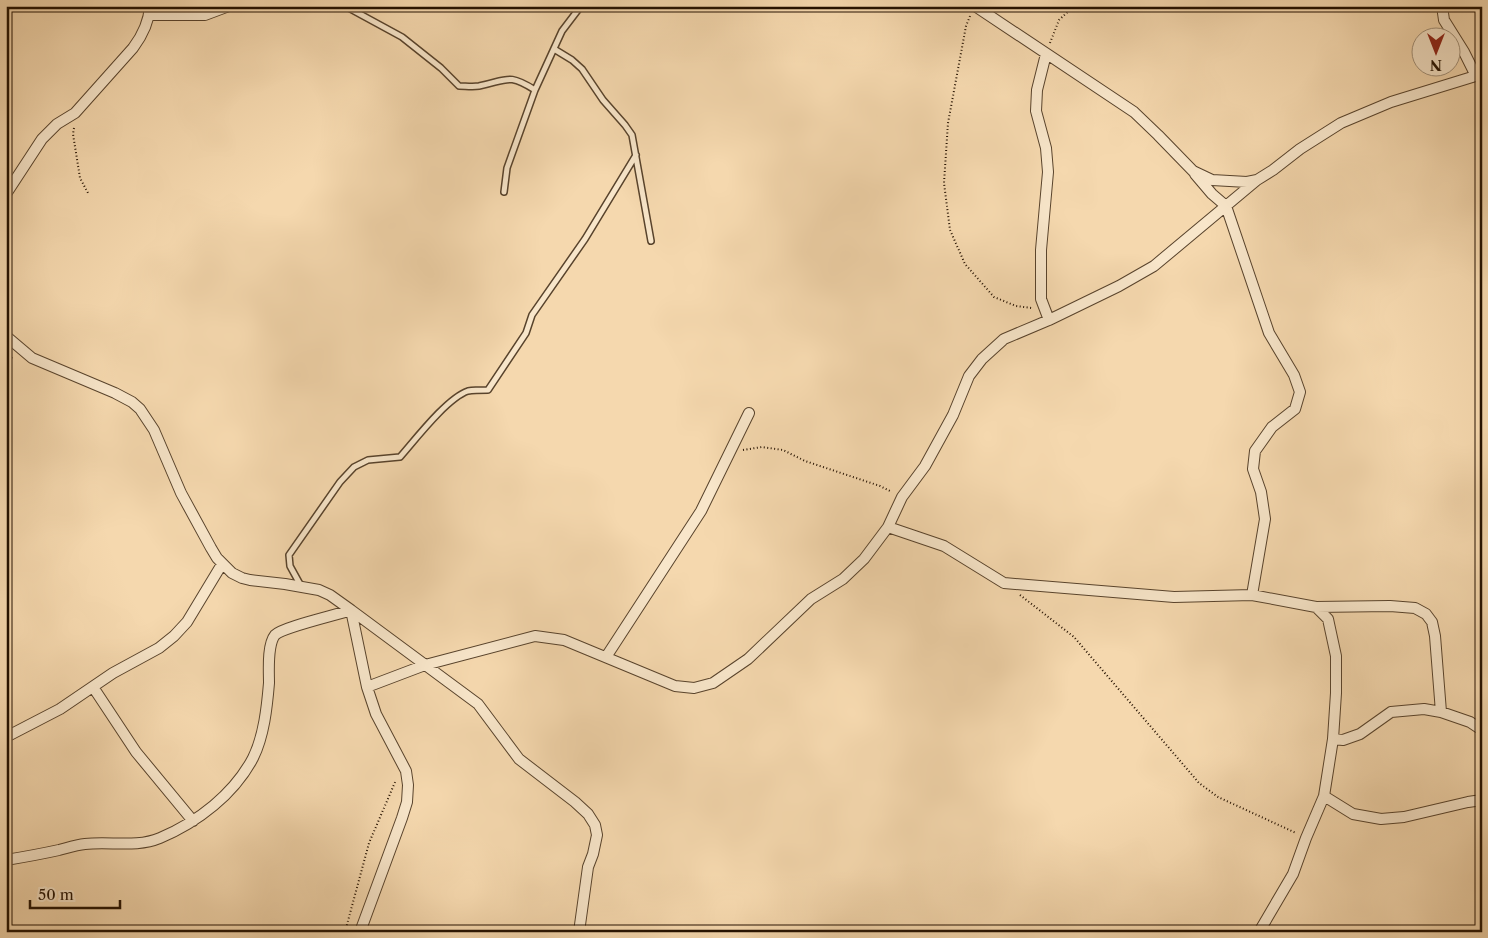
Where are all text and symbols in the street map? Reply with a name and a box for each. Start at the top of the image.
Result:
north arrow [1410,28,1460,78]
text: N [1430,56,1442,74]
scale bar [30,878,120,910]
text: 50 m [38,885,74,904]

